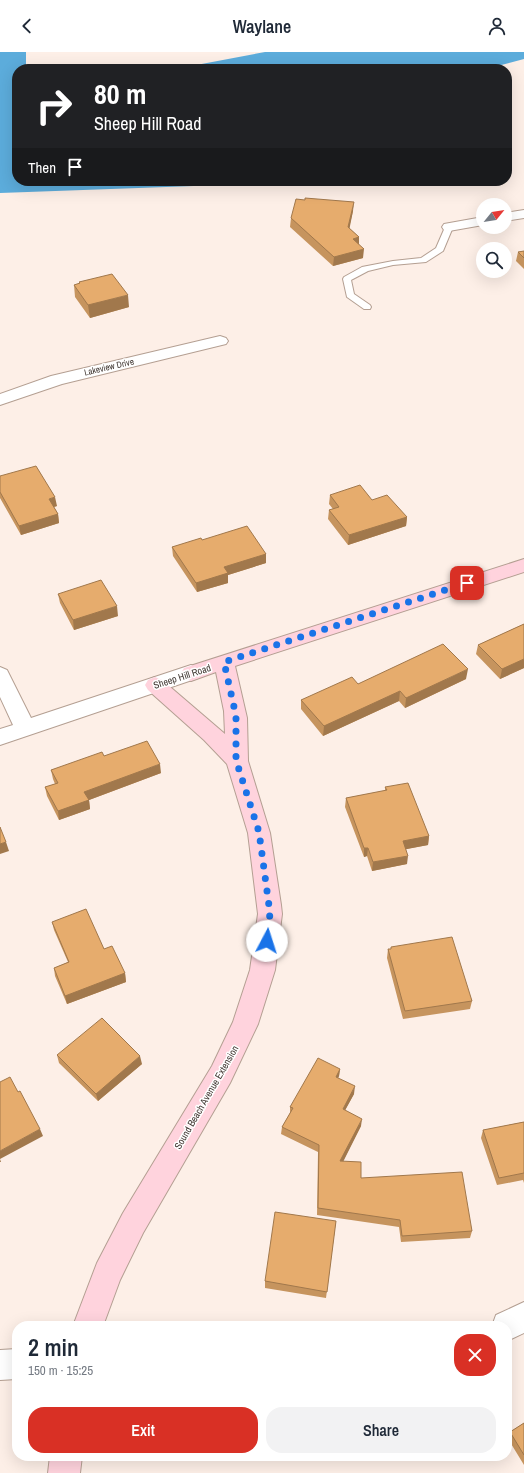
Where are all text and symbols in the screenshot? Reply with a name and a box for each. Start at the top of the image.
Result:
text: Waylane [233,14,291,39]
icon: back [16,15,38,37]
icon: person [486,15,508,37]
text: 80 m [94,75,146,113]
icon: right [28,80,80,132]
text: Sheep Hill Road [94,111,201,136]
icon: arrive [64,156,86,178]
text: Then [28,157,56,178]
north arrow [476,198,512,234]
map controls [476,198,512,278]
button: search [476,242,512,278]
street label: Lakeview Drive [83,355,135,379]
pin [450,566,484,600]
icon: arrive [456,572,478,594]
street label: Sheep Hill Road [152,661,213,692]
position arrow [246,920,288,962]
street label: Sound Beach Avenue Extension [171,1043,241,1151]
text: 2 min [28,1331,79,1363]
button: close [454,1334,496,1376]
text: 150 m · 15:25 [28,1362,93,1379]
button: Exit [28,1407,258,1453]
button: Share [266,1407,496,1453]

